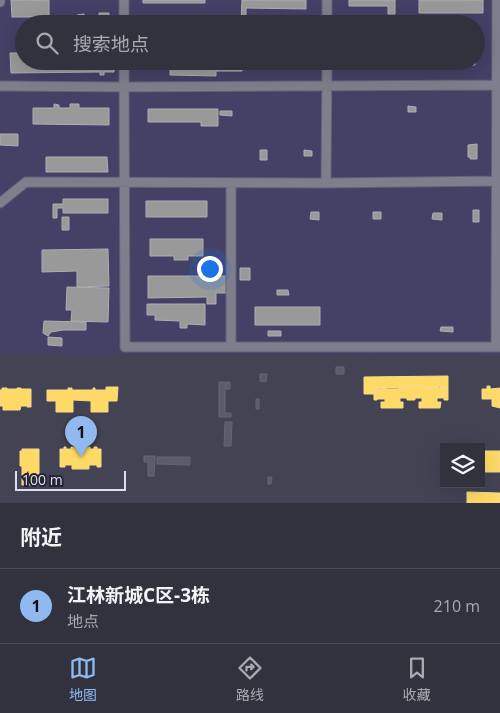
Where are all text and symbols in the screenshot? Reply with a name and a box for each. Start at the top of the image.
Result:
search box [15,15,485,70]
icon: search [33,29,61,57]
text: 搜索地点 [73,31,149,57]
your location [197,256,223,282]
pin: 1 [65,416,97,457]
map controls [440,443,485,488]
button: layers [440,443,485,488]
scale bar [15,468,126,491]
text: 100 m [22,470,63,489]
text: 附近 [20,523,62,551]
text: 江林新城C区-3栋 [67,582,210,608]
text: 1 [31,595,41,617]
text: 210 m [434,595,480,617]
text: 地点 [67,610,99,632]
tab: 地图 [69,654,97,704]
tab: 路线 [236,654,264,704]
tab: 收藏 [403,654,431,704]

